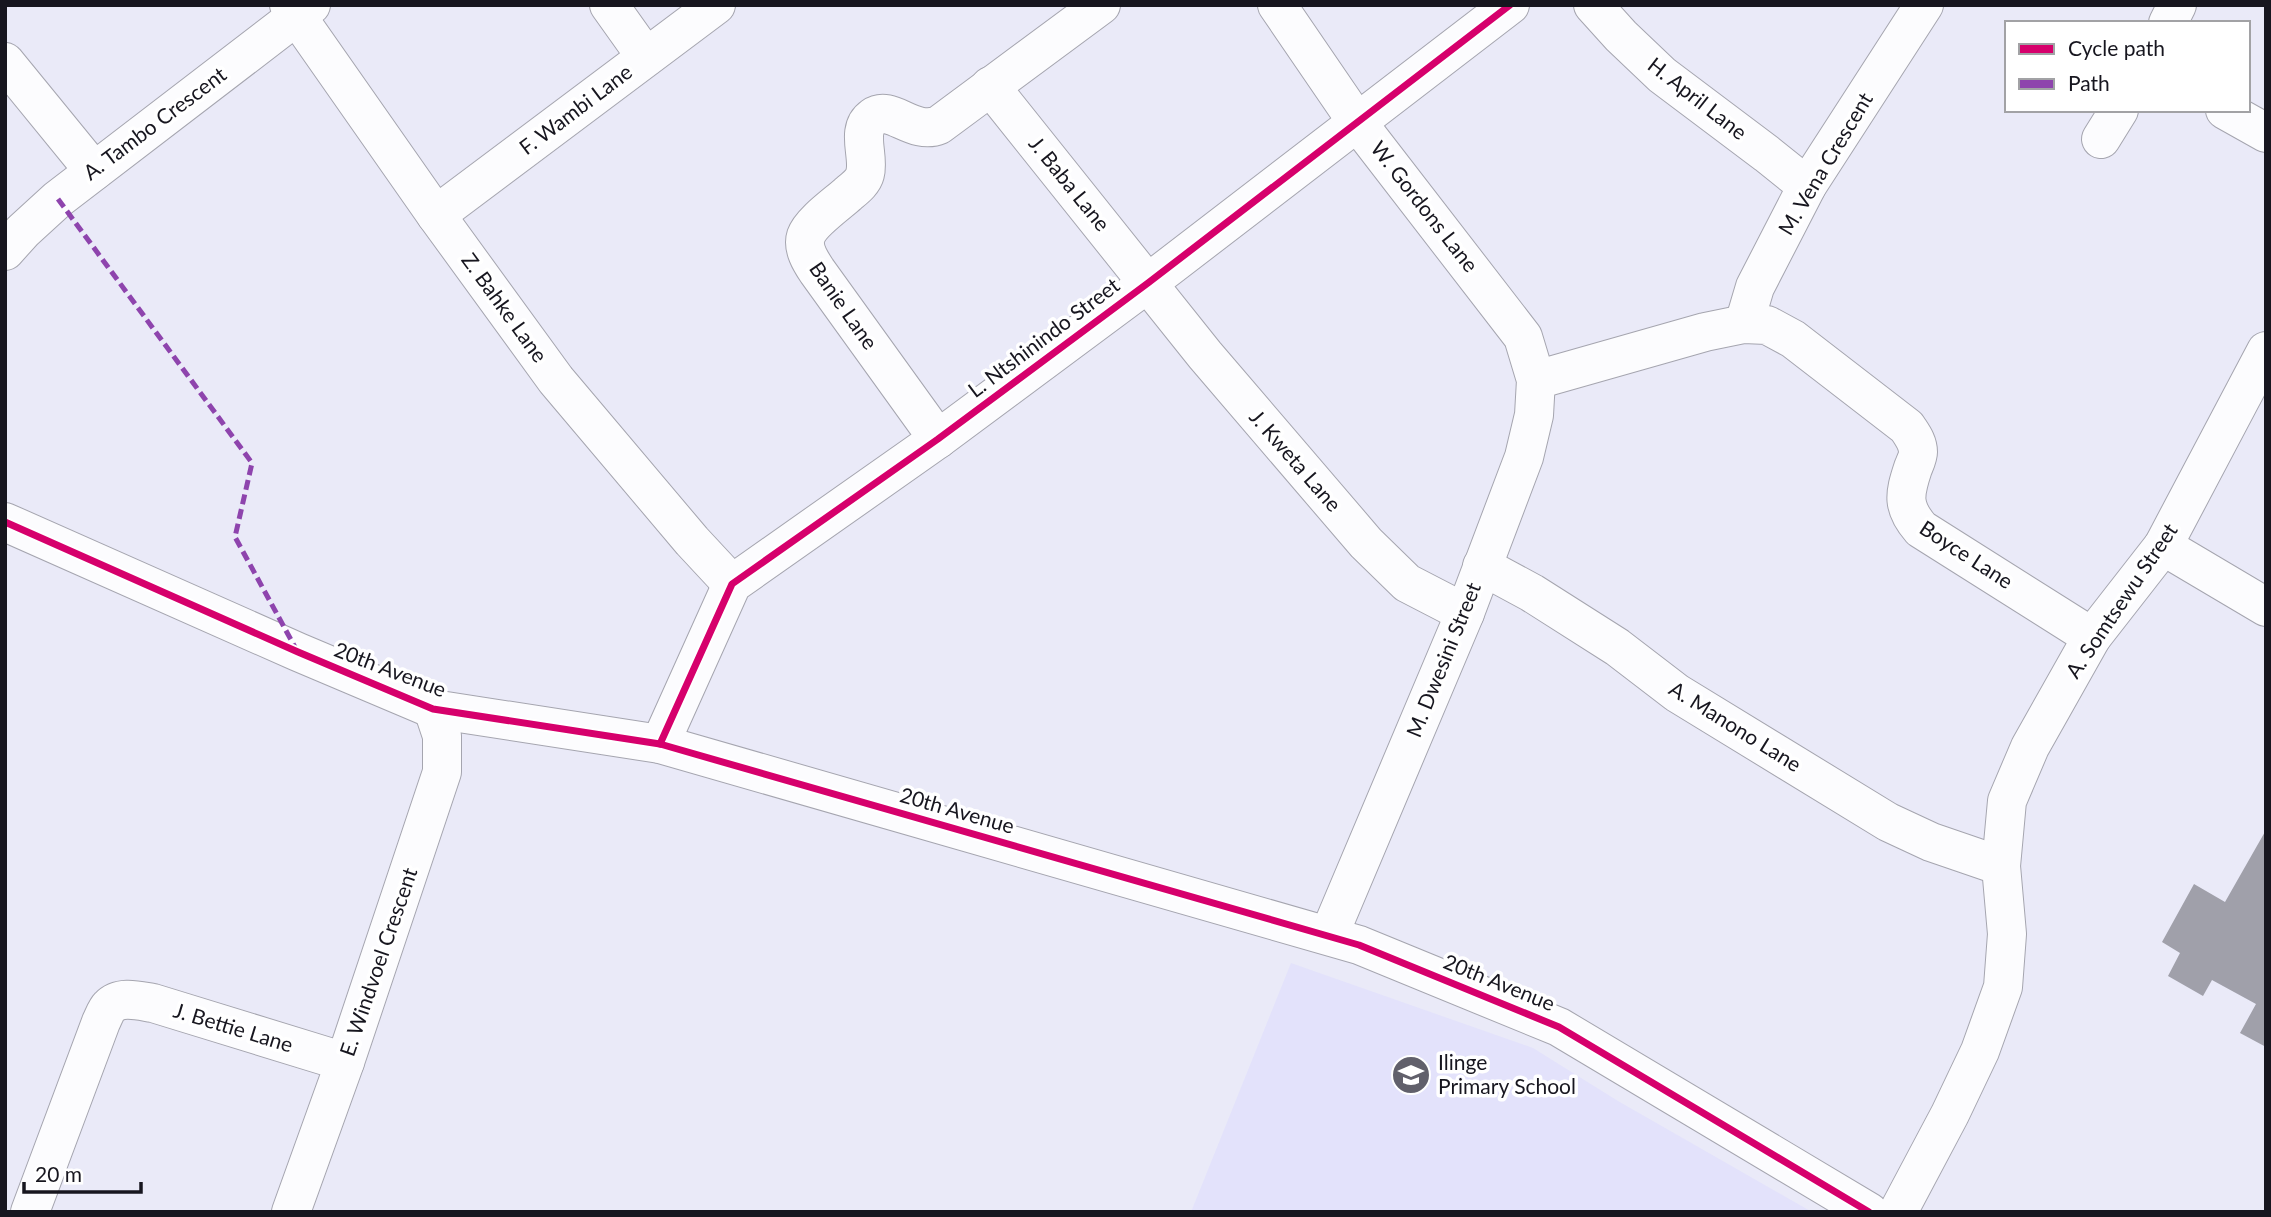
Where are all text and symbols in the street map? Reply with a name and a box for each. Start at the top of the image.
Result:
legend [2005,21,2250,112]
text: Cycle path [2068,35,2165,60]
street label: H. April Lane [1643,51,1752,144]
street label: F. Wambi Lane [514,58,636,159]
street label: A. Tambo Crescent [78,61,231,185]
text: Path [2068,70,2110,95]
street label: M. Vena Crescent [1772,87,1877,239]
street label: J. Baba Lane [1024,131,1116,235]
street label: W. Gordons Lane [1366,136,1484,276]
street label: Z. Bahke Lane [457,248,553,367]
street label: Banie Lane [805,257,883,354]
street label: L. Ntshinindo Street [962,271,1124,402]
street label: J. Kweta Lane [1245,404,1347,516]
street label: Boyce Lane [1916,514,2018,593]
street label: A. Somtsewu Street [2060,518,2182,682]
street label: M. Dwesini Street [1400,578,1485,741]
street label: 20th Avenue [331,636,450,701]
street label: A. Manono Lane [1665,675,1806,776]
street label: 20th Avenue [897,781,1017,838]
street label: E. Windvoel Crescent [334,864,422,1059]
street label: 20th Avenue [1440,948,1559,1015]
street label: J. Bettie Lane [171,997,296,1057]
place label: Ilinge Primary School [1438,1049,1576,1098]
school or university icon: Ilinge Primary School [1390,1054,1432,1096]
scale bar [24,1150,142,1194]
text: 20 m [35,1161,82,1186]

